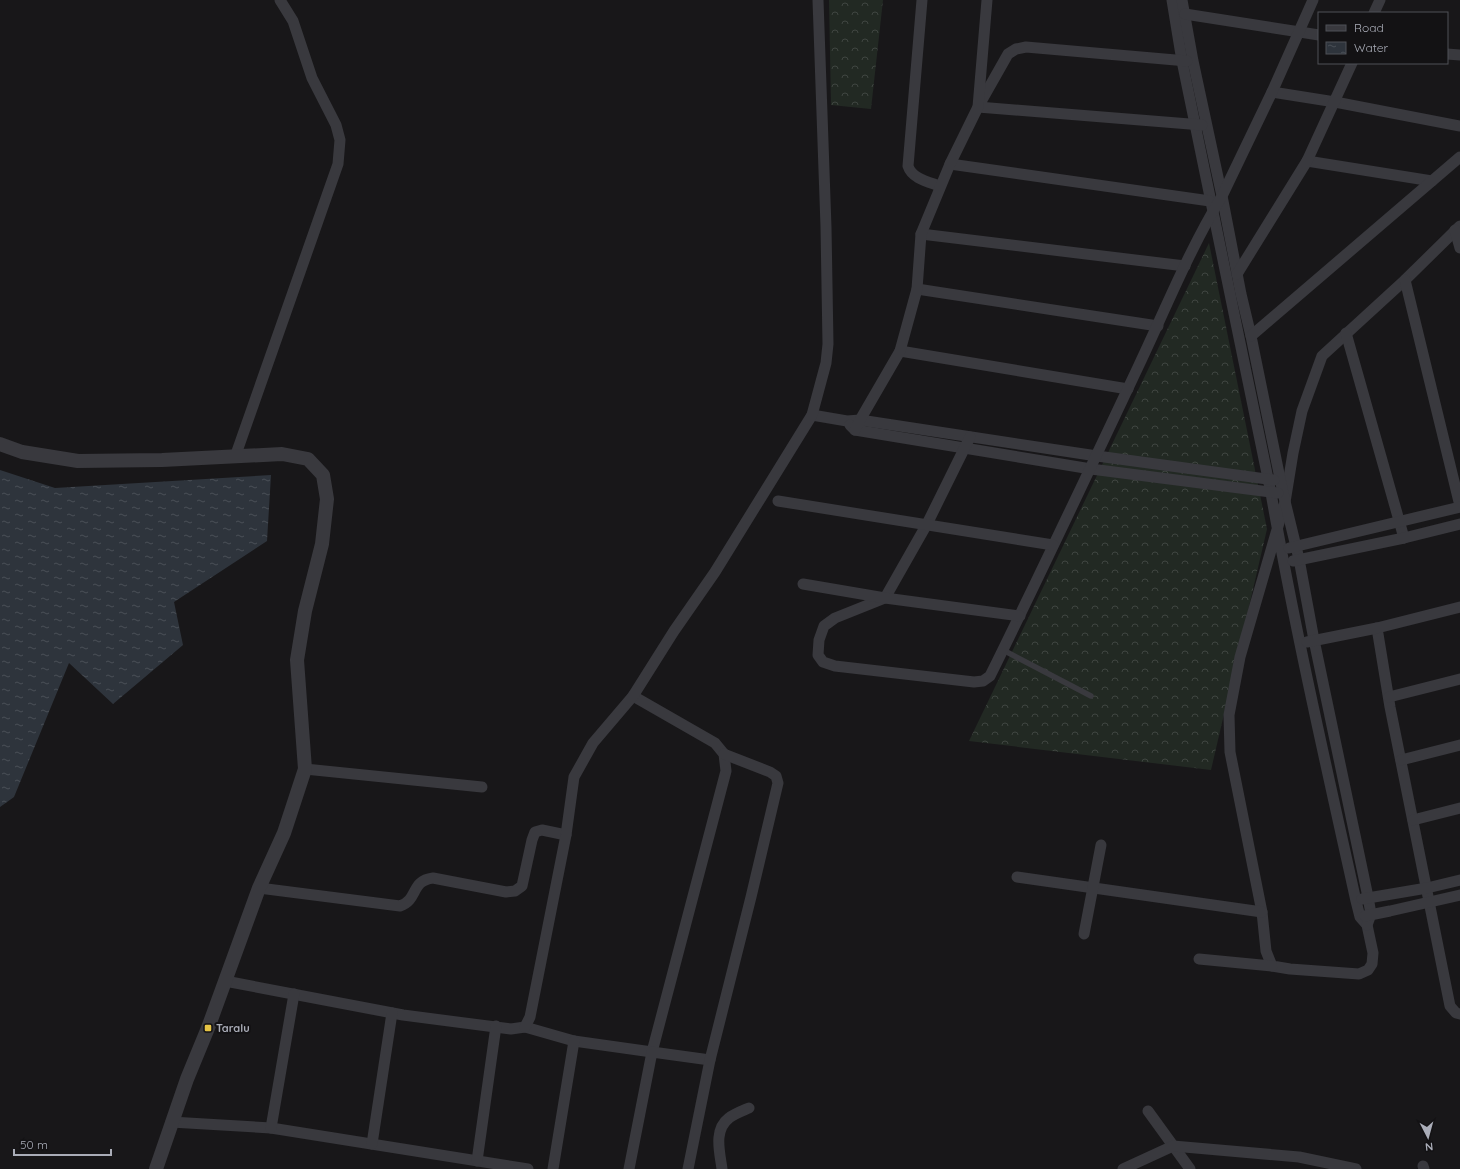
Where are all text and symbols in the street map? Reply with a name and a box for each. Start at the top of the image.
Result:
legend [1318,12,1448,64]
text: Road [1354,20,1384,35]
text: Water [1354,40,1389,55]
place label: Taralu [216,1021,250,1035]
marker: Taralu [203,1023,213,1033]
north arrow [1408,1117,1448,1157]
scale bar [14,1131,111,1157]
text: 50 m [20,1137,48,1152]
text: N [1424,1140,1434,1154]

